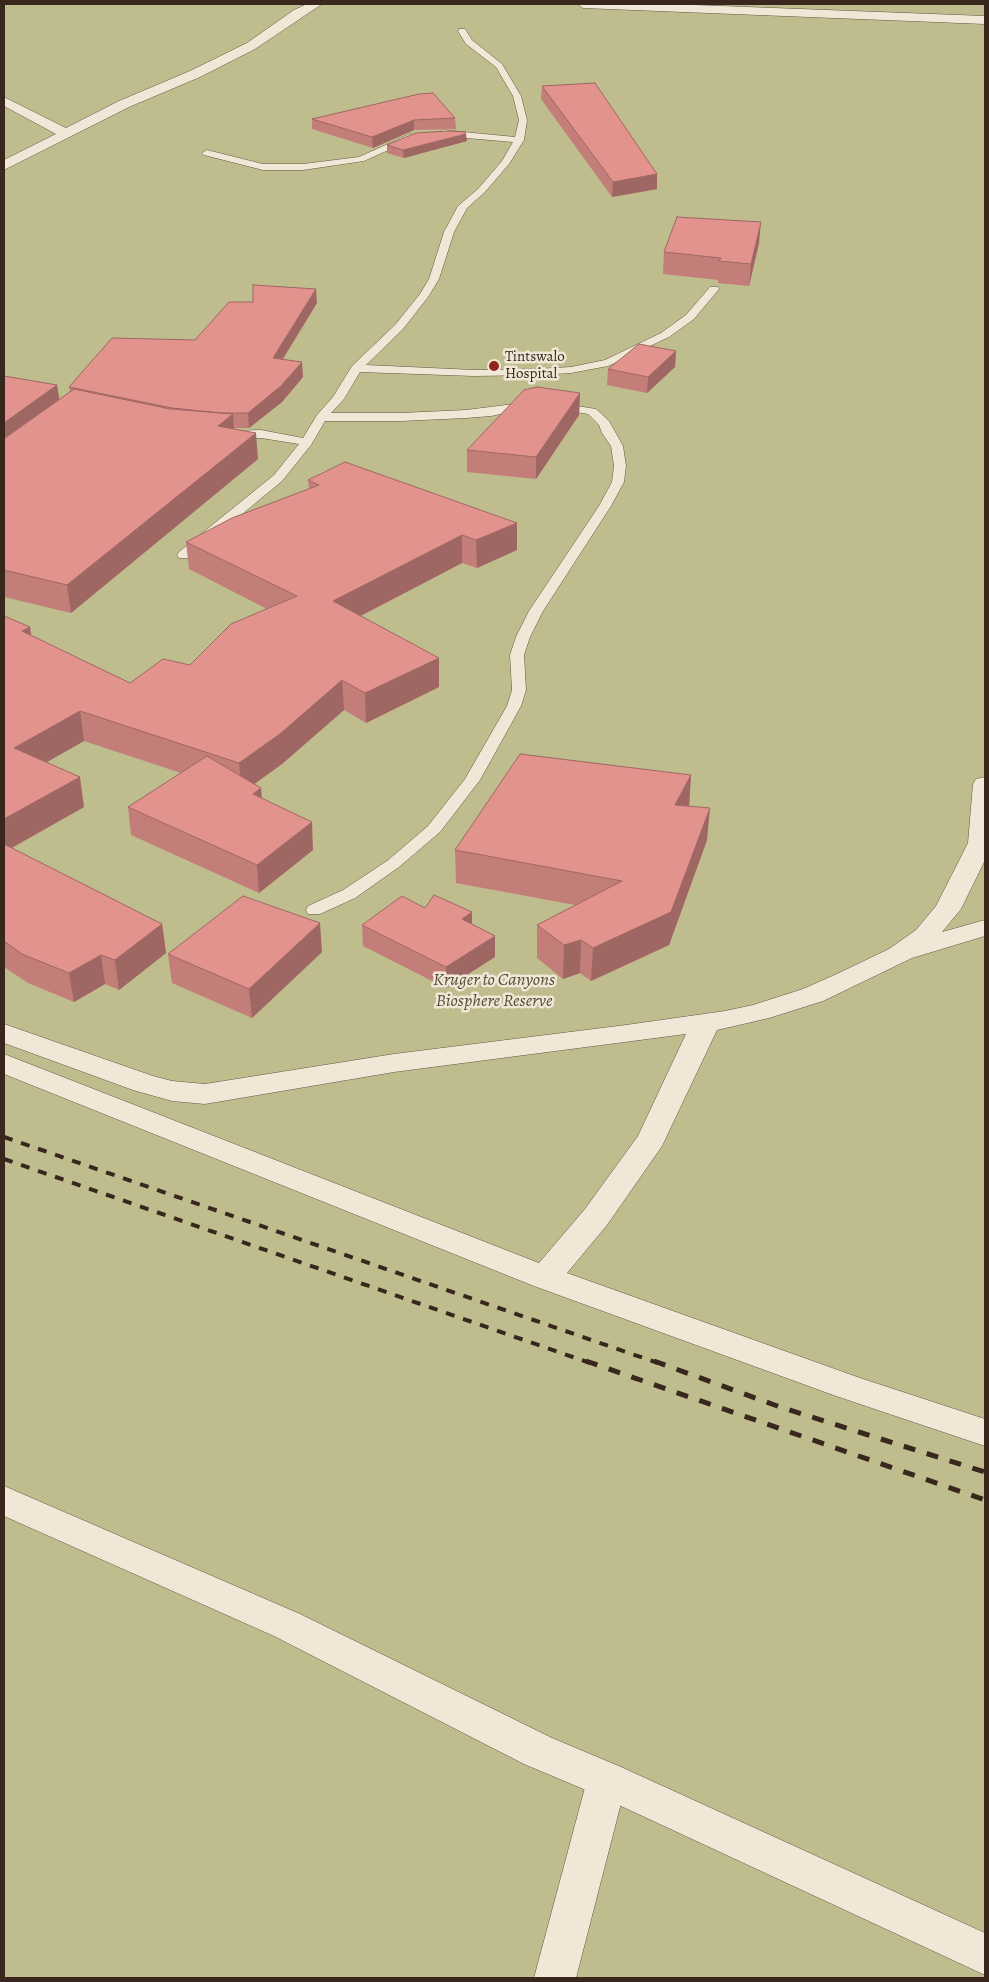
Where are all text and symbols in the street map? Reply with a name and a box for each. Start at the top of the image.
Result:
place label: Tintswalo Hospital [505,348,565,383]
marker: Tintswalo Hospital [487,359,501,373]
park label: Kruger to Canyons Biosphere Reserve [433,970,555,1012]

